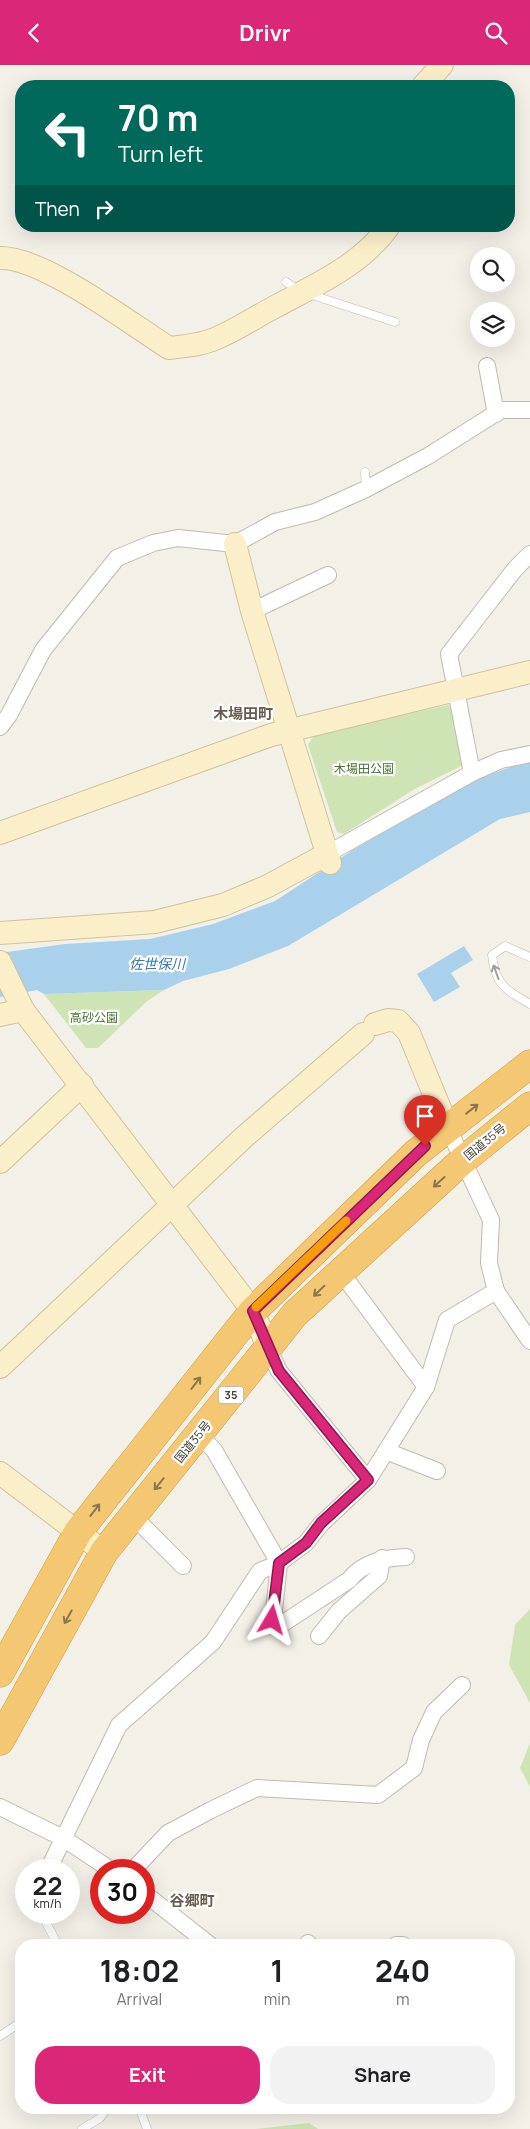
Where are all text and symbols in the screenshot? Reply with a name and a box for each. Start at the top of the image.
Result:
text: Drivr [239,18,291,48]
icon: back [20,19,48,47]
icon: search [482,19,510,47]
text: 70 m [118,94,198,142]
icon: left [35,100,100,165]
text: Turn left [118,139,203,169]
icon: right [90,195,118,223]
text: Then [35,196,80,222]
map controls [470,247,515,347]
button: search [470,247,515,292]
button: layers [470,302,515,347]
district label: 木場田町 [213,703,273,724]
park label: 木場田公園 [334,760,394,777]
water label: 佐世保川 [129,954,187,973]
one-way arrow [491,965,500,980]
park label: 高砂公園 [70,1009,118,1026]
pin [404,1095,446,1146]
icon: arrive [411,1102,439,1130]
one-way arrow [465,1104,479,1114]
street label: 国道35号 [460,1119,509,1164]
one-way arrow [432,1176,445,1188]
one-way arrow [312,1285,325,1297]
one-way arrow [190,1377,201,1390]
road number: 35 [218,1387,244,1403]
street label: 国道35号 [170,1417,215,1466]
one-way arrow [154,1477,165,1490]
one-way arrow [90,1504,101,1517]
position arrow [245,1593,297,1645]
one-way arrow [63,1610,73,1625]
speed limit sign: 30 [90,1859,155,1924]
text: 22 [33,1868,62,1903]
district label: 谷郷町 [169,1890,215,1911]
text: km/h [34,1895,61,1912]
text: 18:02 [100,1950,179,1991]
text: 1 [270,1950,284,1991]
text: 240 [375,1950,430,1991]
text: Arrival [116,1988,162,2010]
text: min [264,1988,290,2010]
text: m [396,1988,410,2010]
button: Exit [35,2046,260,2104]
button: Share [270,2046,495,2104]

